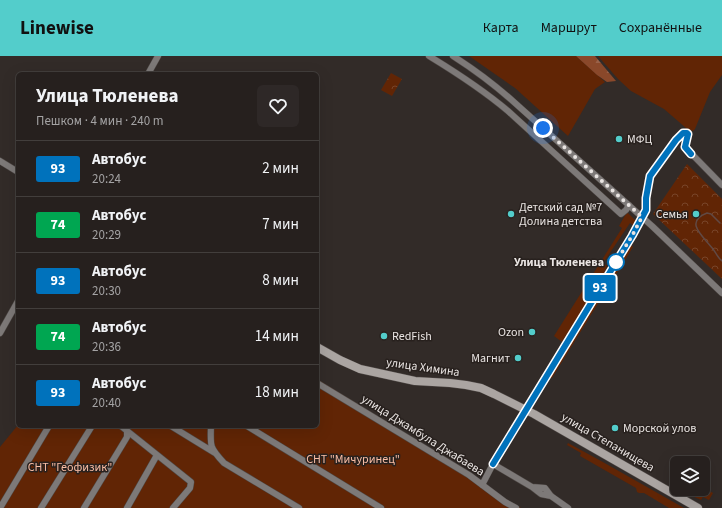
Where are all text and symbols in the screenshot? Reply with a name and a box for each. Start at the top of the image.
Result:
text: Linewise [20,15,94,42]
text: Карта [483,18,519,38]
text: Маршрут [541,18,597,38]
text: Сохранённые [619,18,702,38]
text: Улица Тюленева [36,83,178,110]
button: heart [257,85,299,127]
text: Пешком · 4 мин · 240 m [36,112,164,130]
your location [533,118,553,138]
place label: МФЦ [627,131,653,148]
marker: МФЦ [614,134,624,144]
text: Автобус [92,149,146,170]
text: 2 мин [262,158,299,179]
text: 93 [51,159,65,179]
text: 20:24 [92,170,121,188]
place label: Детский сад №7 Долина детства [519,199,602,230]
text: Автобус [92,205,146,226]
place label: Семья [656,206,688,223]
marker: Детский сад №7 Долина детства [506,209,516,219]
marker: Семья [691,209,701,219]
text: 7 мин [262,214,299,235]
text: 74 [51,215,65,235]
text: 20:29 [92,226,121,244]
marker: Улица Тюленева [607,253,625,271]
place label: Улица Тюленева [514,254,604,271]
text: Автобус [92,261,146,282]
text: 8 мин [262,270,299,291]
text: 93 [51,271,65,291]
line badge: 93 [582,275,618,301]
text: 93 [593,278,607,298]
text: 20:30 [92,282,121,300]
text: Автобус [92,317,146,338]
place label: Ozon [498,324,524,341]
text: 14 мин [255,326,299,347]
text: 74 [51,327,65,347]
marker: Ozon [527,327,537,337]
place label: RedFish [392,328,432,345]
marker: RedFish [379,331,389,341]
text: 20:36 [92,338,121,356]
place label: Магнит [471,350,510,367]
marker: Магнит [513,353,523,363]
street label: улица Химина [385,354,461,381]
text: Автобус [92,373,146,394]
text: 18 мин [255,382,299,403]
text: 93 [51,383,65,403]
street label: улица Джамбула Джабаева [358,390,488,480]
text: 20:40 [92,394,121,412]
street label: улица Степанищева [558,409,658,476]
place label: Морской улов [623,420,696,437]
marker: Морской улов [610,423,620,433]
park label: СНТ "Мичуринец" [306,451,400,468]
map controls [670,456,710,496]
button: layers [670,456,710,496]
park label: СНТ "Геофизик" [28,459,112,476]

